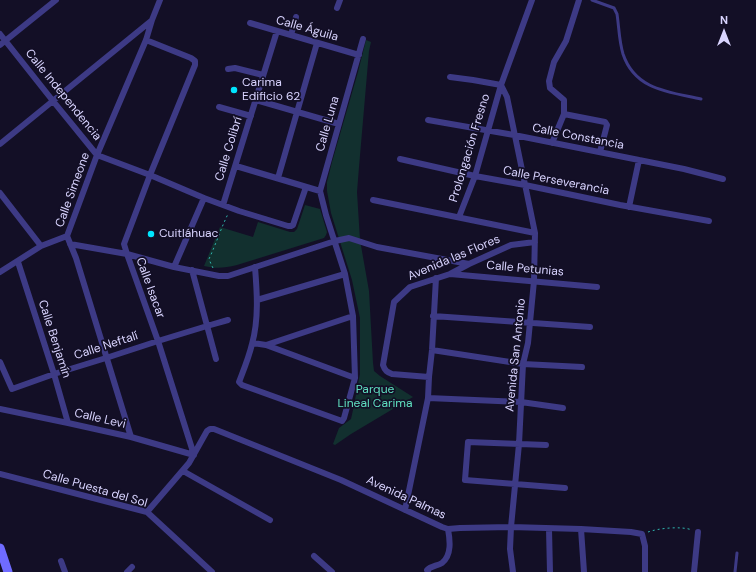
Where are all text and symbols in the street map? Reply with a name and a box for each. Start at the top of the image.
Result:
north arrow [704,12,744,52]
street label: Calle Águila [274,13,340,45]
text: N [720,13,728,27]
street label: Calle Independencia [22,46,104,144]
place label: Carima Edificio 62 [242,76,300,104]
marker: Carima Edificio 62 [229,85,239,95]
street label: Prolongación Fresno [447,92,493,204]
street label: Calle Luna [313,95,343,153]
street label: Calle Colibrí [212,115,246,183]
street label: Calle Constancia [531,121,625,153]
street label: Calle Simeone [53,151,93,229]
street label: Calle Perseverancia [502,164,610,198]
place label: Cuitláhuac [159,227,218,241]
marker: Cuitláhuac [146,229,156,239]
street label: Avenida las Flores [406,232,502,284]
street label: Calle Isacar [132,256,168,320]
street label: Calle Petunias [486,258,564,280]
street label: Avenida San Antonio [503,297,529,413]
street label: Calle Benjamín [35,298,73,380]
street label: Calle Neftalí [72,329,140,363]
park label: Parque Lineal Carima [338,383,412,411]
street label: Calle Levi [73,406,127,432]
street label: Calle Puesta del Sol [41,467,149,511]
street label: Avenida Palmas [364,473,448,523]

